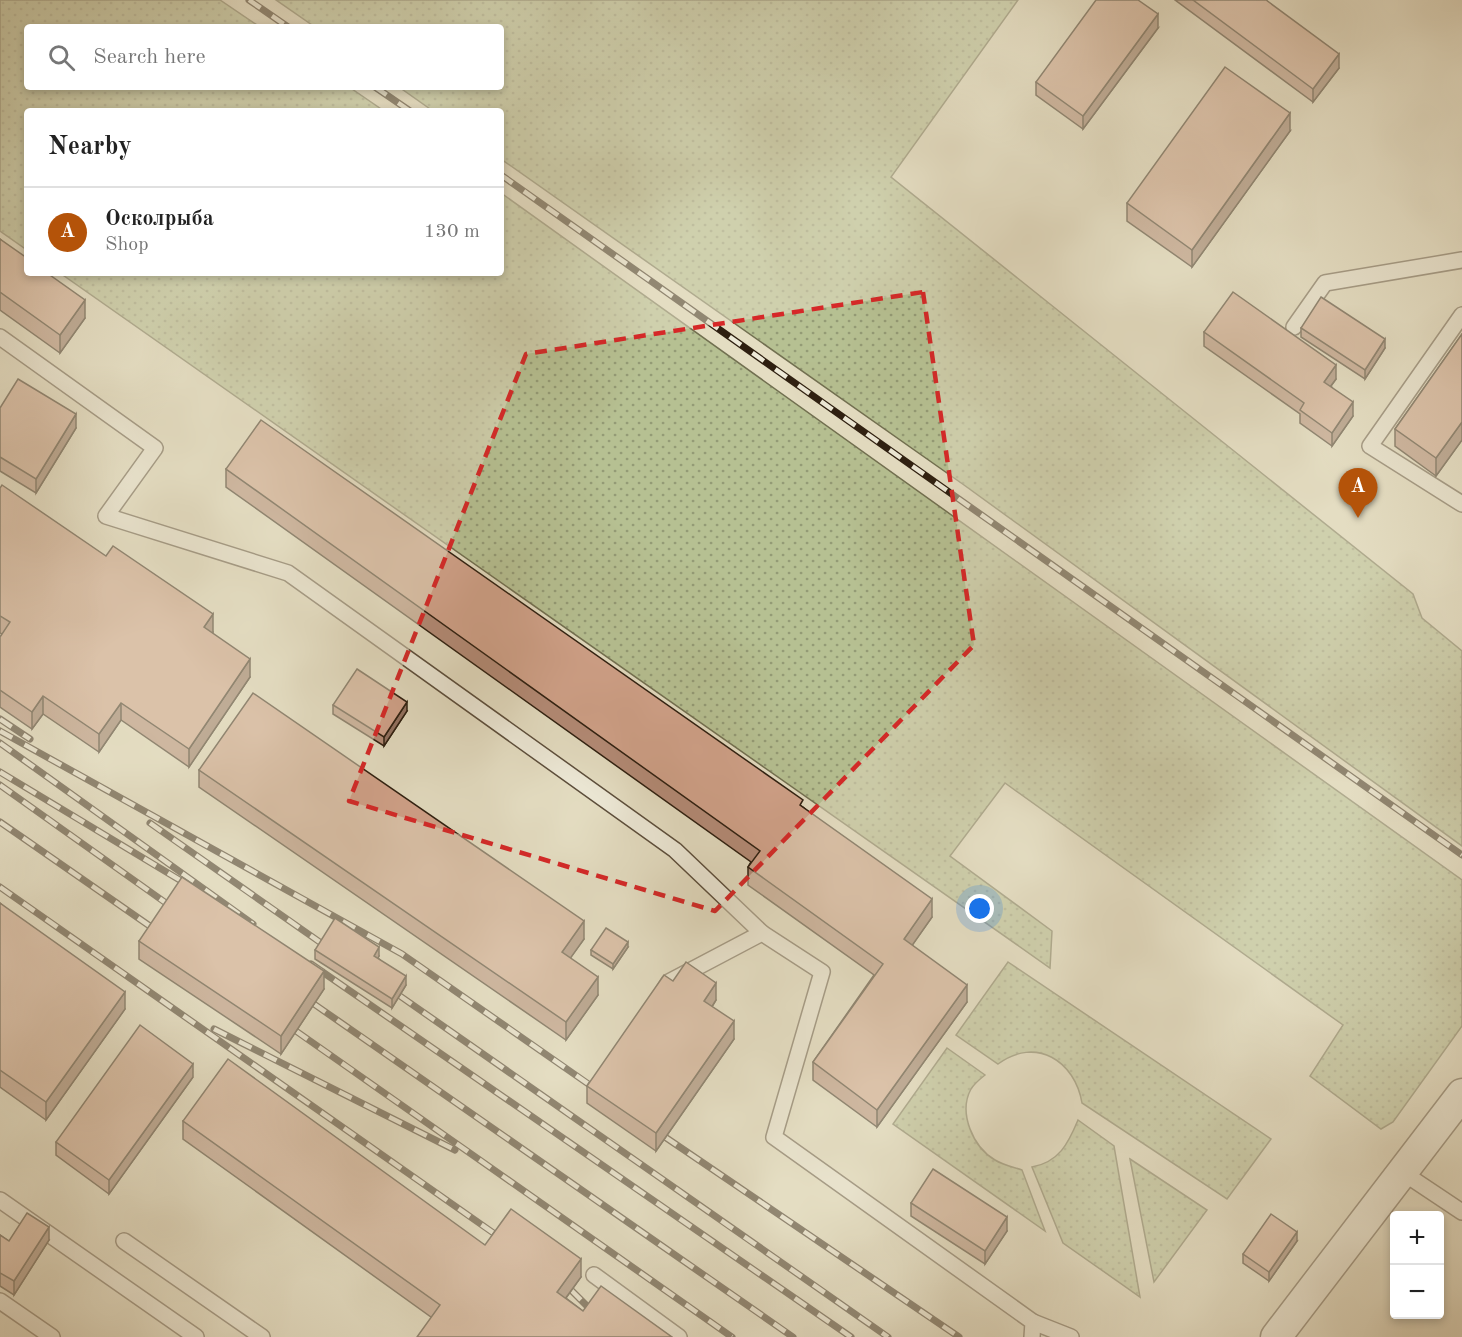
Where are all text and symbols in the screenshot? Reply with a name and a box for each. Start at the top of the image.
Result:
search box [24,24,504,90]
icon: search [45,41,78,74]
text: Search here [93,46,206,68]
text: Nearby [48,134,132,160]
text: Осколрыба [105,208,214,230]
text: A [60,222,75,242]
text: 130 m [424,222,480,242]
text: Shop [105,235,149,255]
pin: A [1338,468,1378,518]
your location [965,894,994,923]
map controls [1390,1211,1444,1319]
button: + [1390,1211,1444,1265]
button: − [1390,1265,1444,1319]

